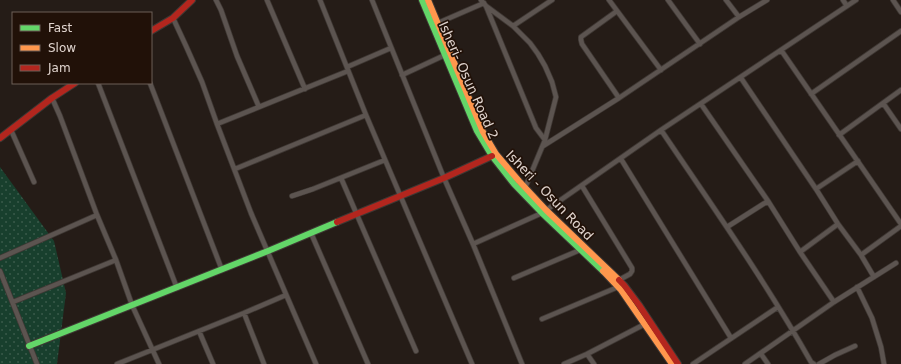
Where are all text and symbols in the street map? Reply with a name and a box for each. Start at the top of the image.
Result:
legend [12,12,152,84]
street label: Isheri- Osun Road 2 [436,19,501,141]
text: Fast [48,21,72,35]
text: Slow [48,41,76,55]
text: Jam [47,61,71,75]
street label: Isheri - Osun Road [503,147,596,243]

